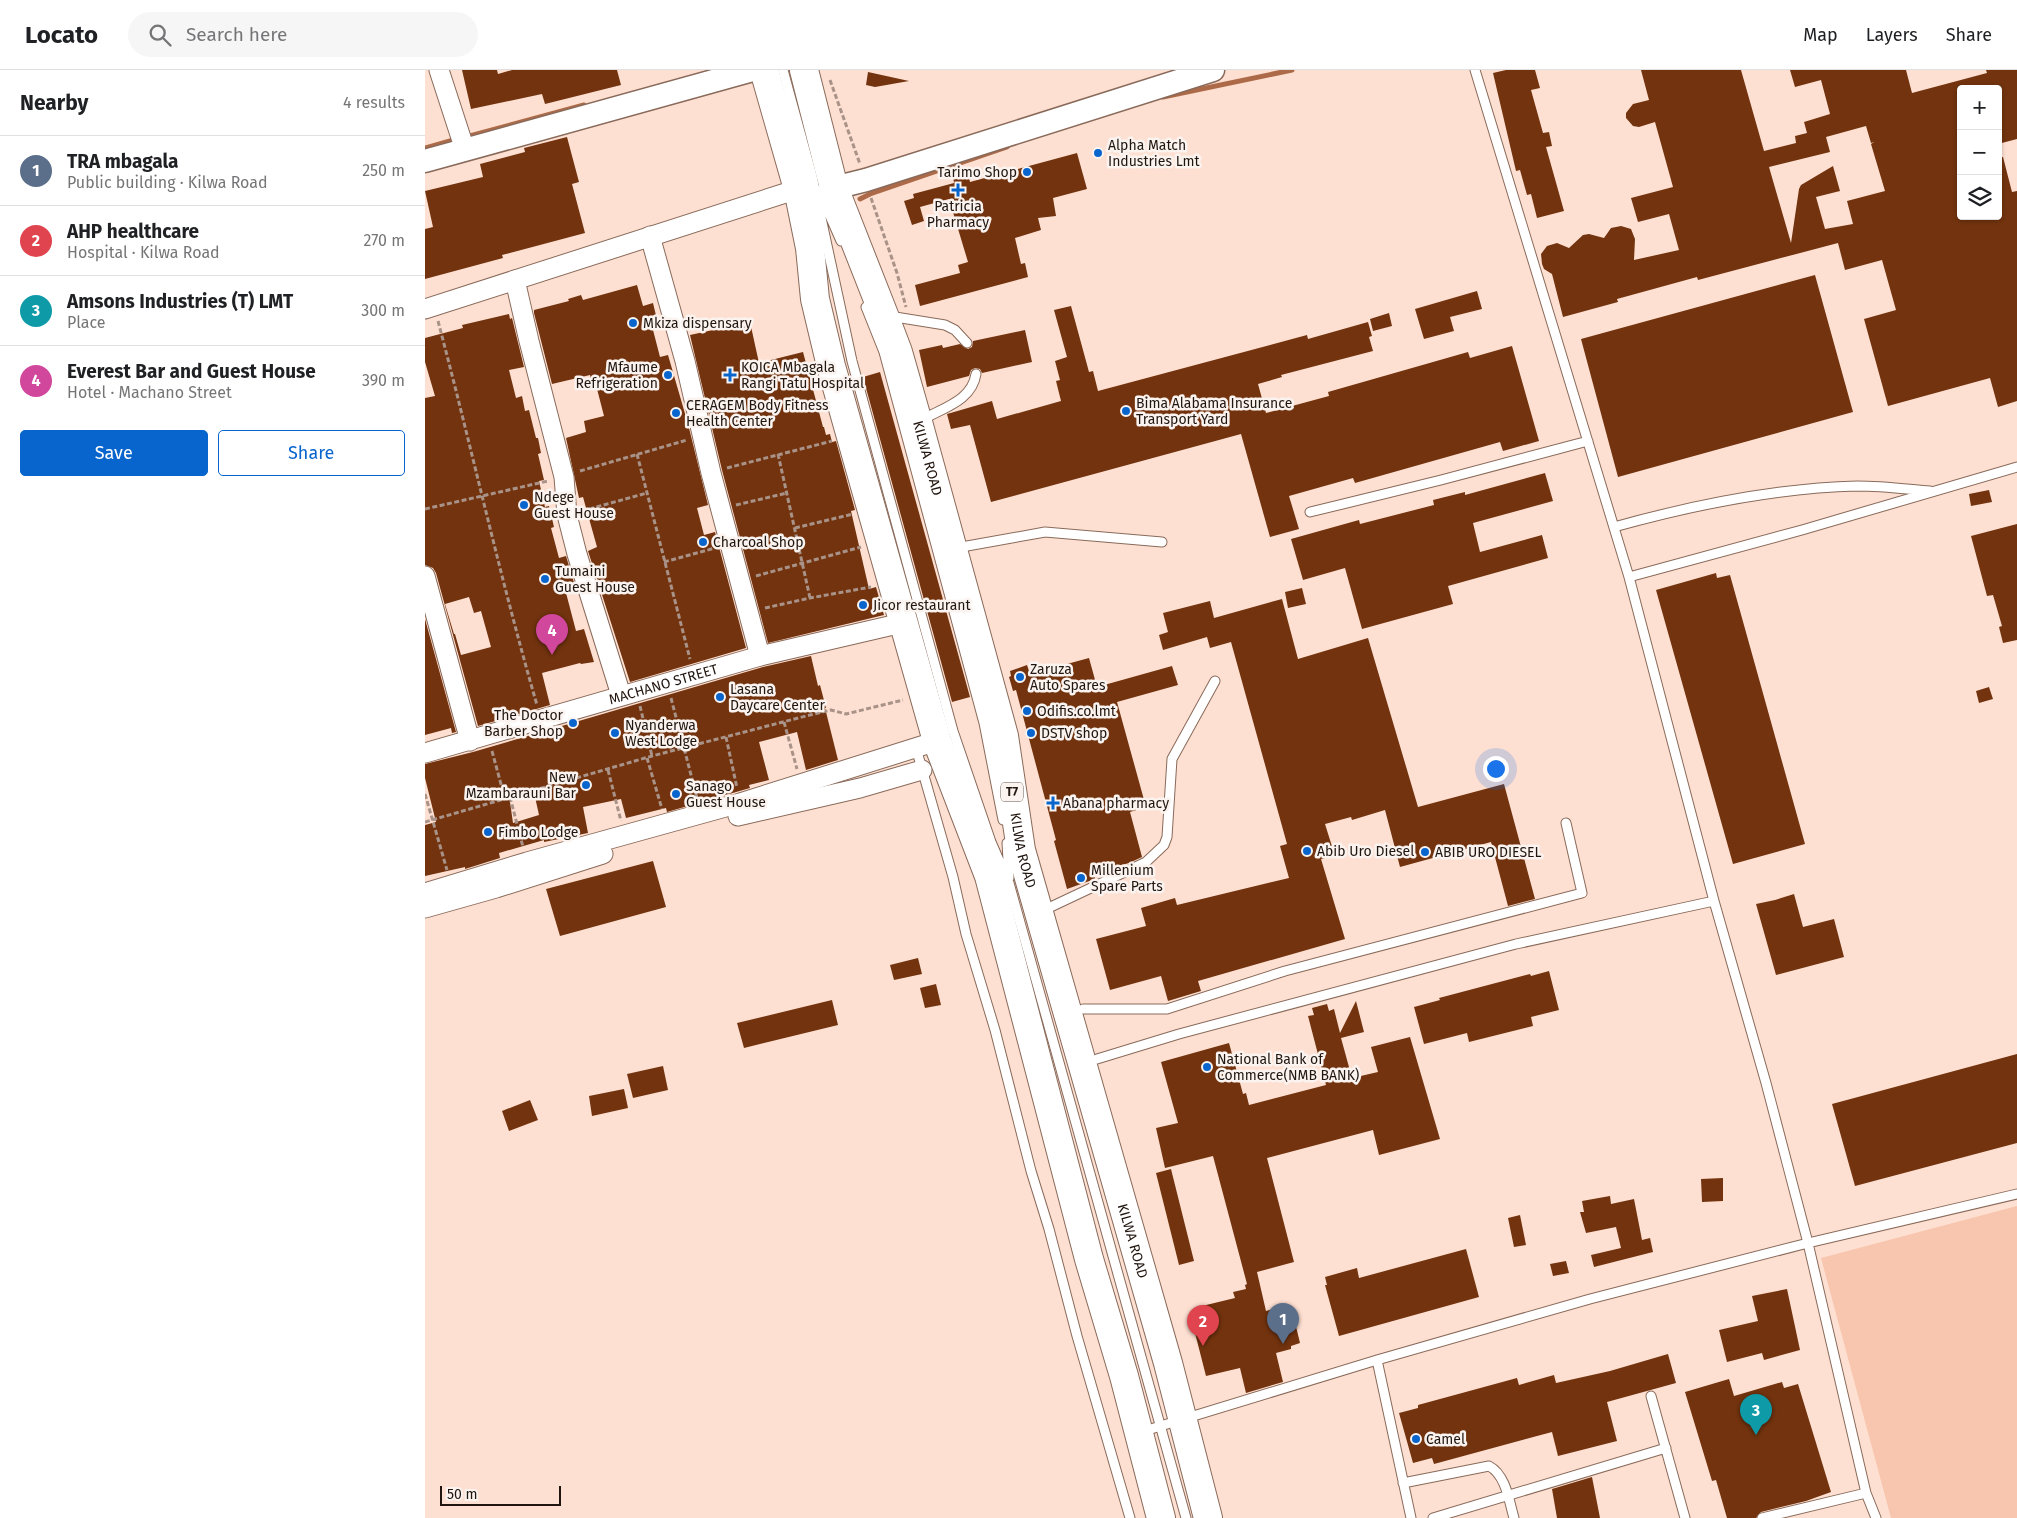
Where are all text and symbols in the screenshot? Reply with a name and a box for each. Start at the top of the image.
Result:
search box [128,12,478,57]
text: Locato [25,21,98,49]
icon: search [146,21,174,49]
text: Search here [186,23,287,46]
text: Map [1803,24,1838,46]
text: Layers [1866,24,1918,46]
text: Share [1946,24,1992,46]
map controls [1957,85,2002,220]
button: + [1957,85,2002,130]
text: Nearby [20,90,88,116]
text: 4 results [343,93,405,112]
button: − [1957,130,2002,175]
place label: Alpha Match Industries Lmt [1108,137,1201,170]
marker: Alpha Match Industries Lmt [1092,147,1104,159]
text: TRA mbagala [67,150,178,173]
text: 1 [32,161,40,180]
text: 250 m [362,161,405,180]
place label: Tarimo Shop [937,164,1017,181]
marker: Tarimo Shop [1021,166,1033,178]
text: Public building · Kilwa Road [67,173,268,192]
button: layers [1957,175,2002,220]
marker: Patricia Pharmacy [952,184,964,196]
place label: Patricia Pharmacy [927,198,989,231]
text: AHP healthcare [67,220,199,243]
text: 2 [32,231,40,250]
text: 270 m [363,231,405,250]
text: Hospital · Kilwa Road [67,243,220,262]
text: Amsons Industries (T) LMT [67,290,293,313]
text: 3 [32,301,40,320]
text: 300 m [361,301,405,320]
text: Place [67,313,106,332]
place label: Mkiza dispensary [643,315,752,332]
marker: Mkiza dispensary [627,317,639,329]
place label: Mfaume Refrigeration [575,359,658,392]
place label: KOICA Mbagala Rangi Tatu Hospital [741,359,864,392]
text: Everest Bar and Guest House [67,360,316,383]
marker: KOICA Mbagala Rangi Tatu Hospital [723,368,737,382]
marker: Mfaume Refrigeration [662,369,674,381]
text: 4 [31,371,41,390]
text: 390 m [362,371,405,390]
text: Hotel · Machano Street [67,383,232,402]
place label: Bima Alabama Insurance Transport Yard [1136,395,1292,428]
place label: CERAGEM Body Fitness Health Center [686,397,829,430]
marker: Bima Alabama Insurance Transport Yard [1120,405,1132,417]
marker: CERAGEM Body Fitness Health Center [670,407,682,419]
street label: KILWA ROAD [909,419,946,498]
button: Save [20,430,208,476]
button: Share [218,430,405,476]
place label: Ndege Guest House [534,489,614,522]
marker: Ndege Guest House [518,499,530,511]
place label: Charcoal Shop [713,534,804,551]
marker: Charcoal Shop [697,536,709,548]
place label: Tumaini Guest House [555,563,635,596]
marker: Tumaini Guest House [539,573,551,585]
place label: Jicor restaurant [873,597,972,614]
marker: Jicor restaurant [857,599,869,611]
pin: 4 [536,614,568,655]
street label: MACHANO STREET [607,660,720,708]
place label: Zaruza Auto Spares [1030,661,1106,694]
marker: Zaruza Auto Spares [1014,671,1026,683]
place label: Lasana Daycare Center [730,681,825,714]
marker: Lasana Daycare Center [714,691,726,703]
place label: Odifis.co.lmt [1037,703,1117,720]
marker: Odifis.co.lmt [1021,705,1033,717]
place label: The Doctor Barber Shop [484,707,564,740]
marker: The Doctor Barber Shop [567,717,579,729]
place label: Nyanderwa West Lodge [625,717,697,750]
place label: DSTV shop [1041,725,1107,742]
marker: Nyanderwa West Lodge [609,727,621,739]
marker: DSTV shop [1025,727,1037,739]
your location [1483,756,1509,782]
place label: New Mzambarauni Bar [466,769,577,802]
place label: Sanago Guest House [686,778,766,811]
marker: New Mzambarauni Bar [580,779,592,791]
road number: T7 [1001,782,1023,802]
marker: Sanago Guest House [670,788,682,800]
place label: Abana pharmacy [1063,795,1169,812]
marker: Abana pharmacy [1047,797,1059,809]
street label: KILWA ROAD [1006,811,1039,890]
place label: Fimbo Lodge [498,824,578,841]
marker: Fimbo Lodge [482,826,494,838]
place label: Abib Uro Diesel [1317,843,1414,860]
place label: ABIB URO DIESEL [1435,844,1542,861]
marker: Abib Uro Diesel [1301,845,1313,857]
marker: ABIB URO DIESEL [1419,846,1431,858]
place label: Millenium Spare Parts [1091,862,1163,895]
marker: Millenium Spare Parts [1075,872,1087,884]
place label: National Bank of Commerce(NMB BANK) [1217,1051,1359,1084]
marker: National Bank of Commerce(NMB BANK) [1201,1061,1213,1073]
street label: KILWA ROAD [1114,1202,1151,1280]
pin: 1 [1267,1303,1299,1344]
pin: 2 [1187,1305,1219,1346]
pin: 3 [1740,1394,1772,1435]
place label: Camel [1426,1431,1465,1448]
marker: Camel [1410,1433,1422,1445]
scale bar [440,1483,561,1506]
text: 50 m [447,1486,478,1503]

